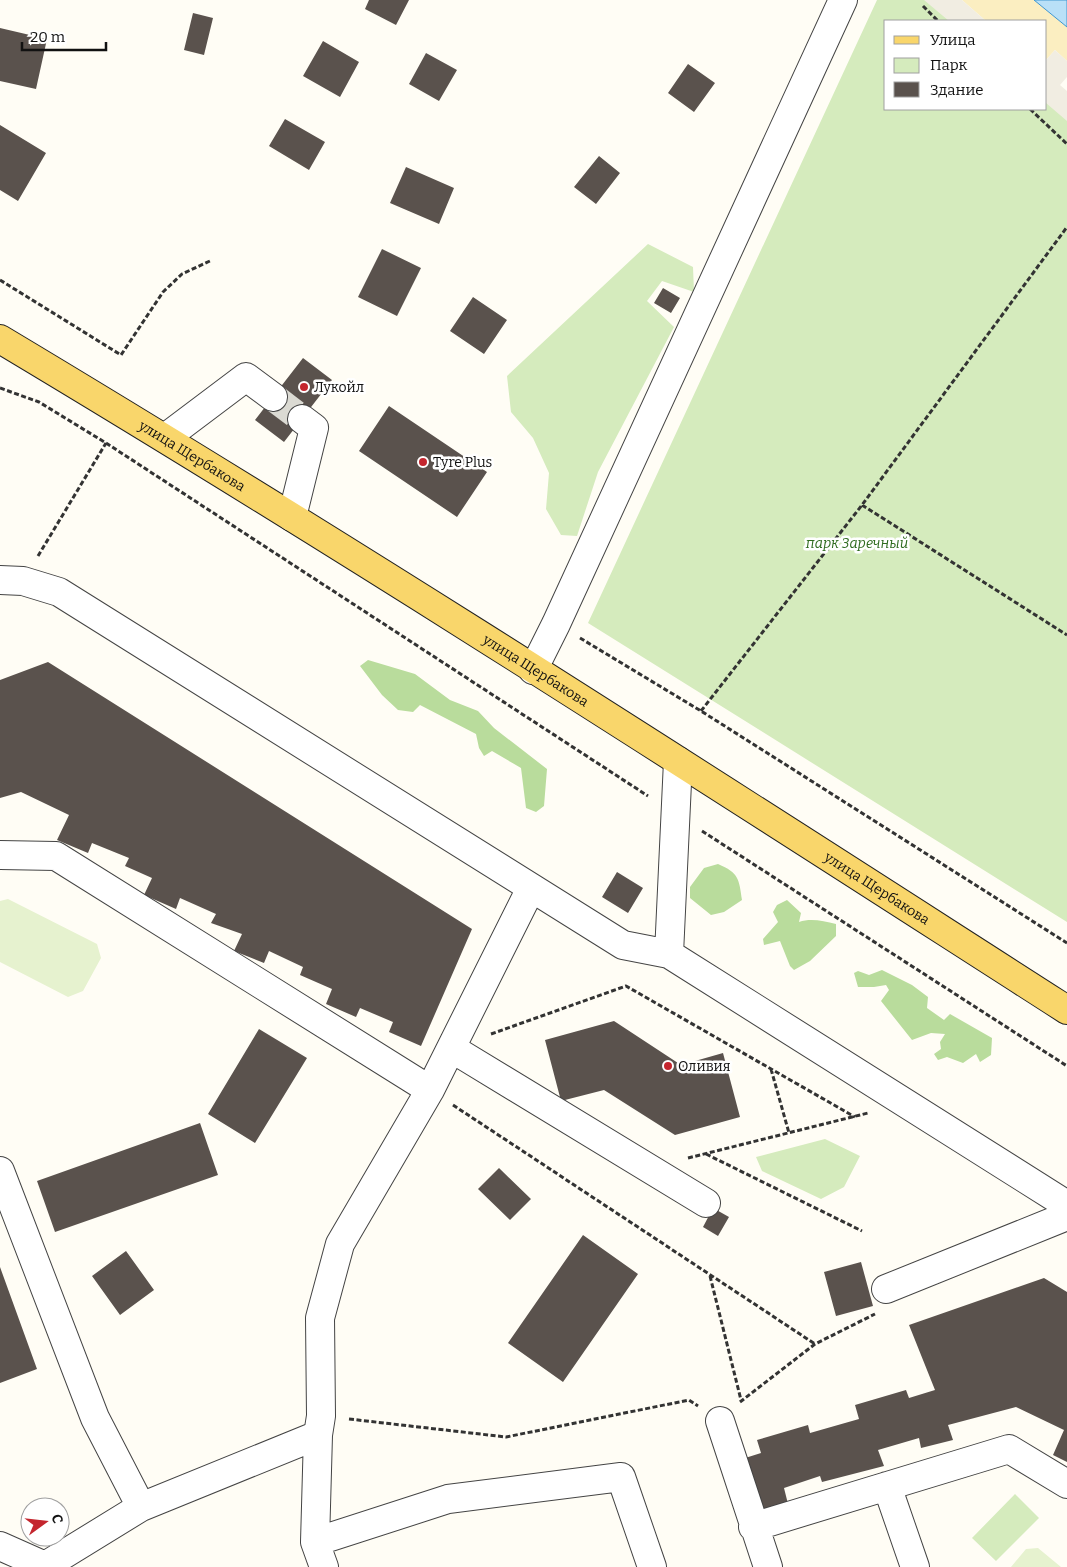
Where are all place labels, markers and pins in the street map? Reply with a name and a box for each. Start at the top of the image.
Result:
place label: Лукойл [314,379,364,396]
marker: Лукойл [298,381,310,393]
place label: Tyre Plus [433,454,492,471]
marker: Tyre Plus [417,456,429,468]
place label: Оливия [678,1058,731,1075]
marker: Оливия [662,1060,674,1072]

